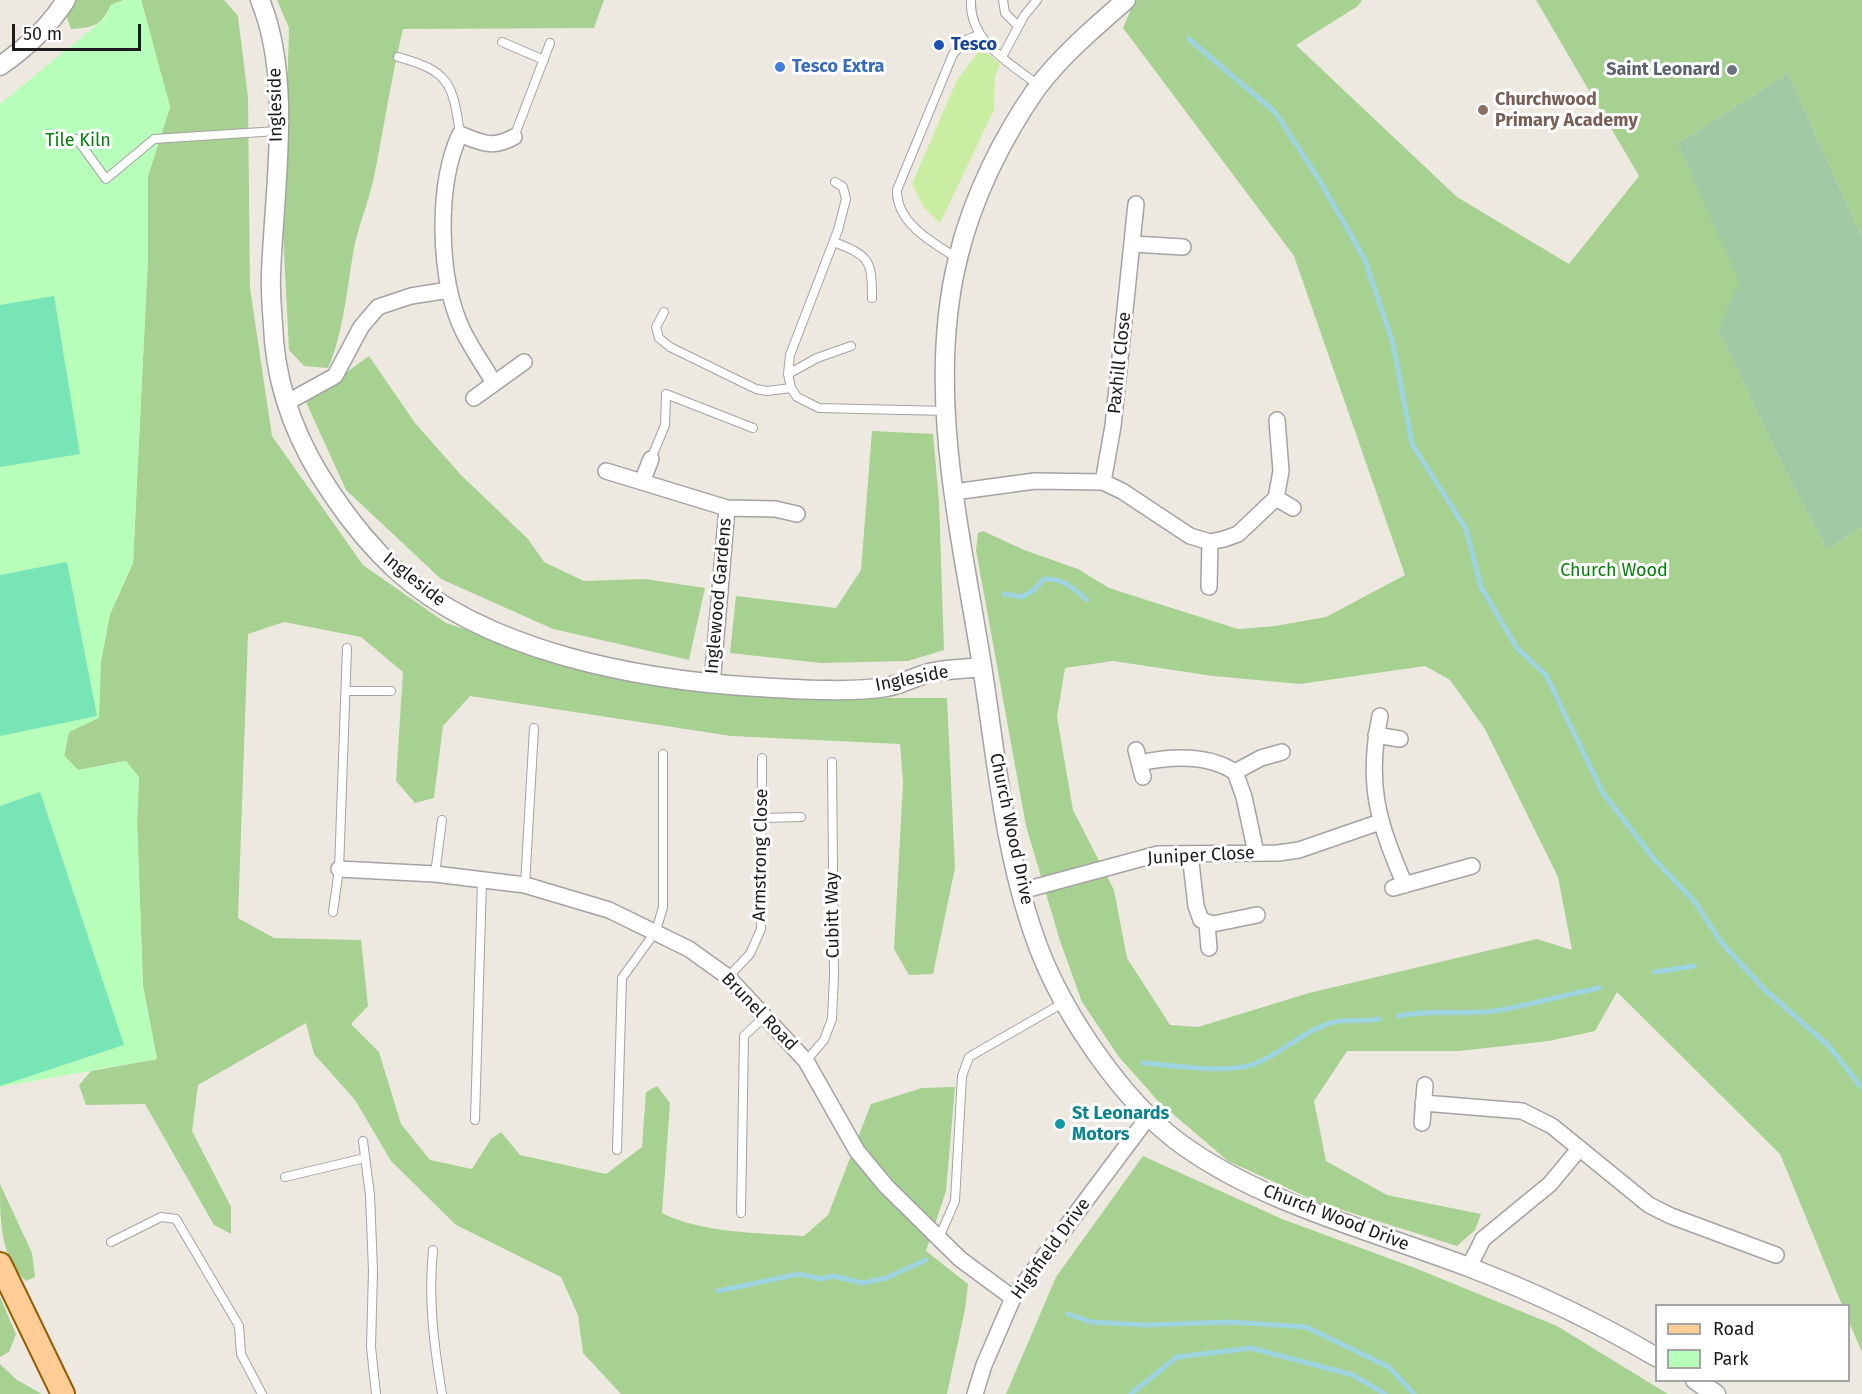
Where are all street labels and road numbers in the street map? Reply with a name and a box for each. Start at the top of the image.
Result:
street label: Ingleside [265,68,287,142]
street label: Paxhill Close [1104,311,1136,415]
street label: Inglewood Gardens [701,517,737,675]
street label: Ingleside [378,548,450,612]
street label: Ingleside [873,661,951,697]
street label: Church Wood Drive [984,751,1038,907]
street label: Armstrong Close [749,788,773,922]
street label: Juniper Close [1147,842,1255,870]
street label: Cubitt Way [821,872,845,958]
street label: Brunel Road [716,968,802,1056]
street label: Church Wood Drive [1260,1180,1412,1256]
street label: Highfield Drive [1007,1194,1095,1304]

